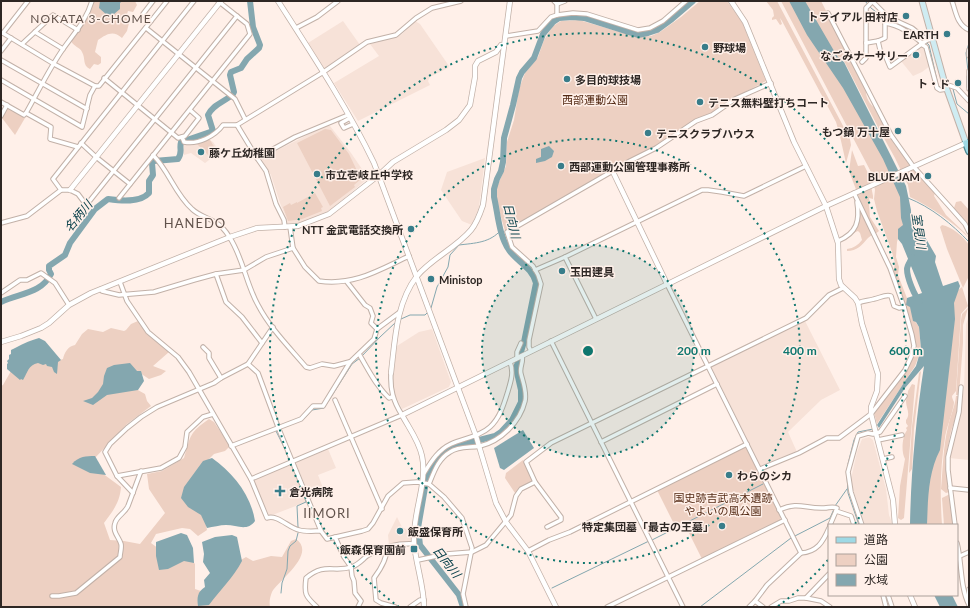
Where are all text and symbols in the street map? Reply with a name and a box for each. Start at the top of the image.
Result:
place label: トライアル 田村店 [807,10,898,23]
district label: NOKATA 3-CHOME [30,11,152,26]
marker: トライアル 田村店 [901,11,911,21]
place label: EARTH [903,28,939,41]
marker: EARTH [942,29,952,39]
place label: 野球場 [713,41,746,54]
marker: 野球場 [700,42,710,52]
place label: なごみナーサリー [820,49,908,62]
marker: なごみナーサリー [911,50,921,60]
place label: 多目的球技場 [575,73,641,86]
marker: 多目的球技場 [562,74,572,84]
place label: ト・ド [917,77,950,90]
marker: ト・ド [953,78,963,88]
park label: 西部運動公園 [562,93,628,106]
place label: テニス無料壁打ちコート [708,96,829,109]
marker: テニス無料壁打ちコート [695,97,705,107]
place label: もつ鍋 万十屋 [822,125,890,138]
marker: もつ鍋 万十屋 [893,126,903,136]
place label: テニスクラブハウス [656,127,755,140]
marker: テニスクラブハウス [643,128,653,138]
place label: 藤ケ丘幼稚園 [209,146,275,159]
marker: 藤ケ丘幼稚園 [196,147,206,157]
place label: 西部運動公園管理事務所 [569,160,690,173]
marker: 西部運動公園管理事務所 [556,161,566,171]
place label: 市立壱岐丘中学校 [325,168,413,181]
marker: 市立壱岐丘中学校 [312,169,322,179]
place label: BLUE JAM [868,170,920,183]
marker: BLUE JAM [923,171,933,181]
water label: 名柄川 [61,196,97,235]
water label: 日向川 [500,202,524,242]
water label: 室見川 [909,212,929,252]
district label: HANEDO [164,215,226,231]
place label: NTT 金武電話交換所 [302,223,403,236]
marker: NTT 金武電話交換所 [406,224,416,234]
place label: 玉田建具 [570,265,614,278]
marker: 玉田建具 [557,266,567,276]
place label: Ministop [439,273,483,286]
marker: Ministop [426,274,436,284]
text: 200 m [677,343,711,358]
text: 400 m [783,343,817,358]
text: 600 m [889,343,923,358]
centre of rings [581,344,595,358]
place label: わらのシカ [737,469,792,482]
marker: わらのシカ [724,470,734,480]
marker: 倉光病院 [274,485,286,497]
place label: 倉光病院 [289,485,333,498]
park label: 国史跡吉武高木遺跡 やよいの風公園 [674,491,773,517]
district label: IIMORI [303,505,351,521]
place label: 特定集団墓「最古の王墓」 [582,520,714,533]
marker: 特定集団墓「最古の王墓」 [717,521,727,531]
legend [828,524,958,596]
place label: 飯盛保育所 [407,525,463,538]
marker: 飯盛保育所 [395,526,405,536]
text: 道路 [864,532,888,547]
place label: 飯森保育園前 [339,543,406,556]
water label: 日向川 [430,543,465,582]
marker: 飯森保育園前 [409,544,419,554]
text: 公園 [864,552,888,567]
text: 水域 [864,572,888,587]

